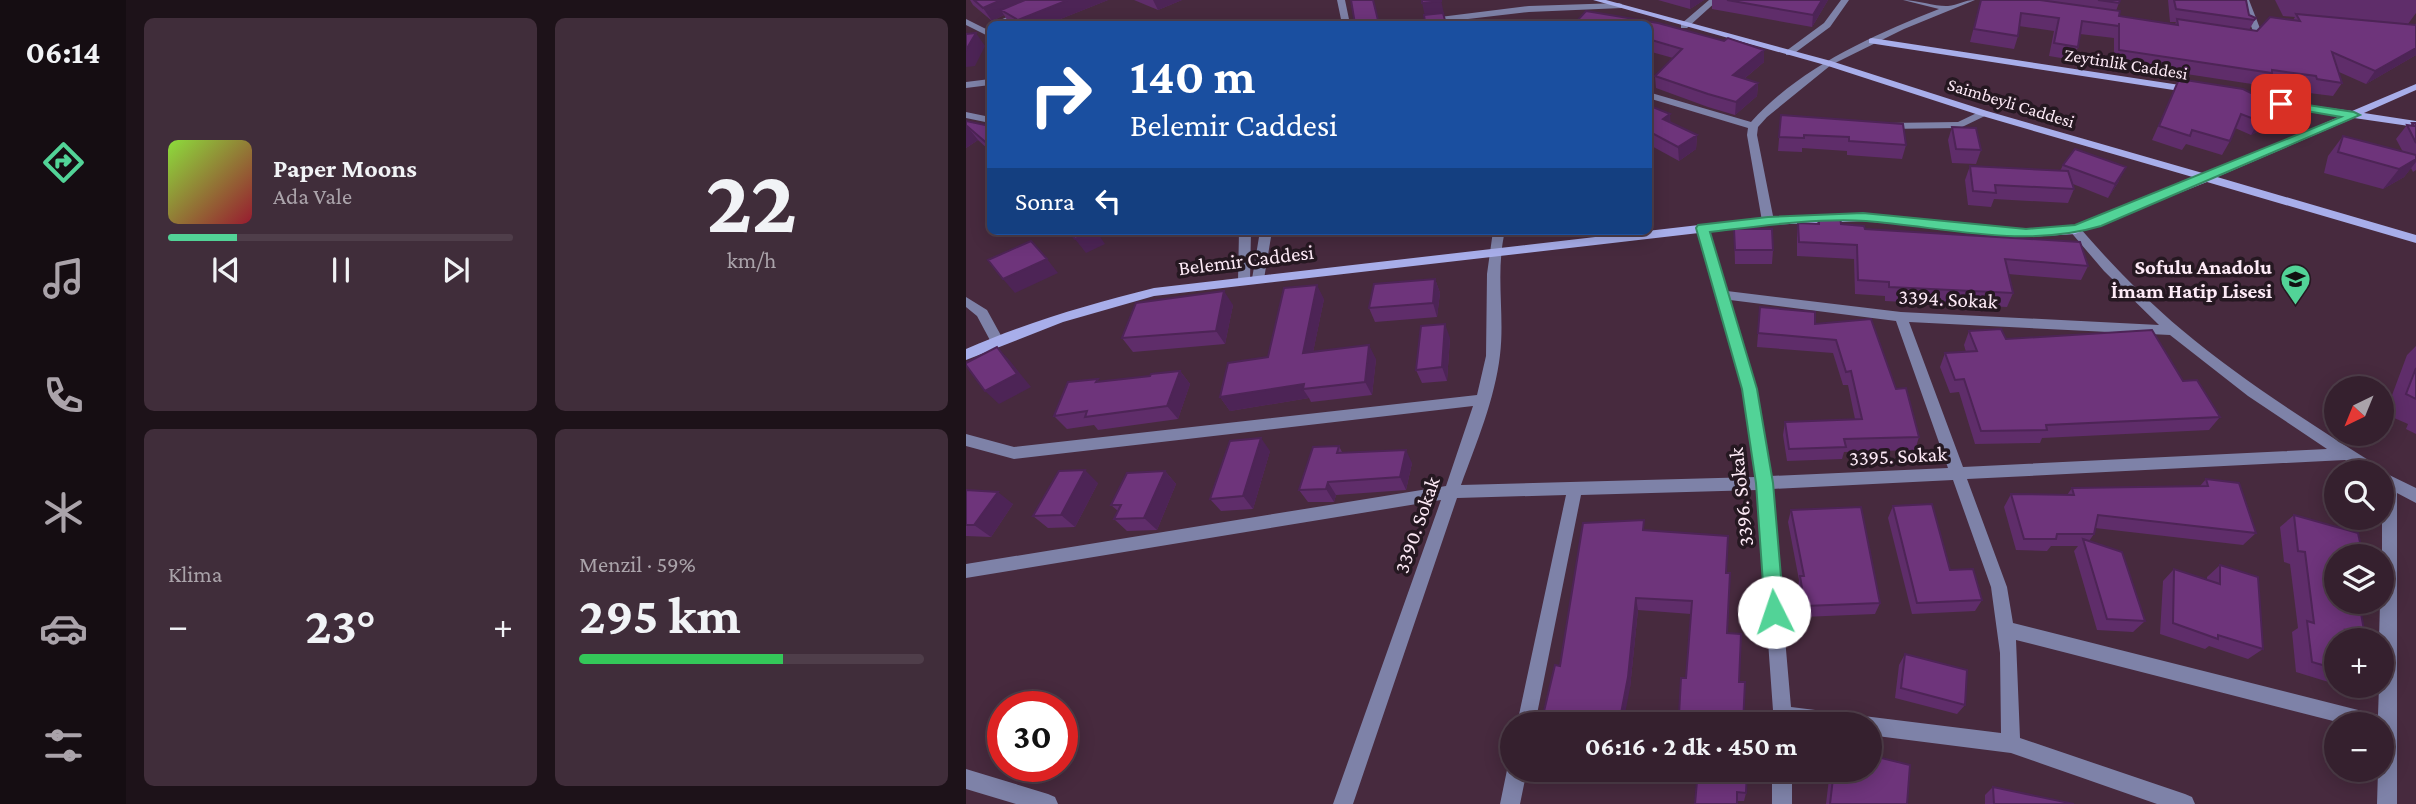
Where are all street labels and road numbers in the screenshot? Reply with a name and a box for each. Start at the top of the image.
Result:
street label: Zeytinlik Caddesi [2063,44,2190,84]
street label: Saimbeyli Caddesi [1945,74,2077,132]
street label: Belemir Caddesi [1177,240,1316,280]
street label: 3394. Sokak [1898,284,1998,314]
street label: 3395. Sokak [1848,441,1948,471]
street label: 3396. Sokak [1724,446,1758,548]
street label: 3390. Sokak [1389,474,1445,576]

